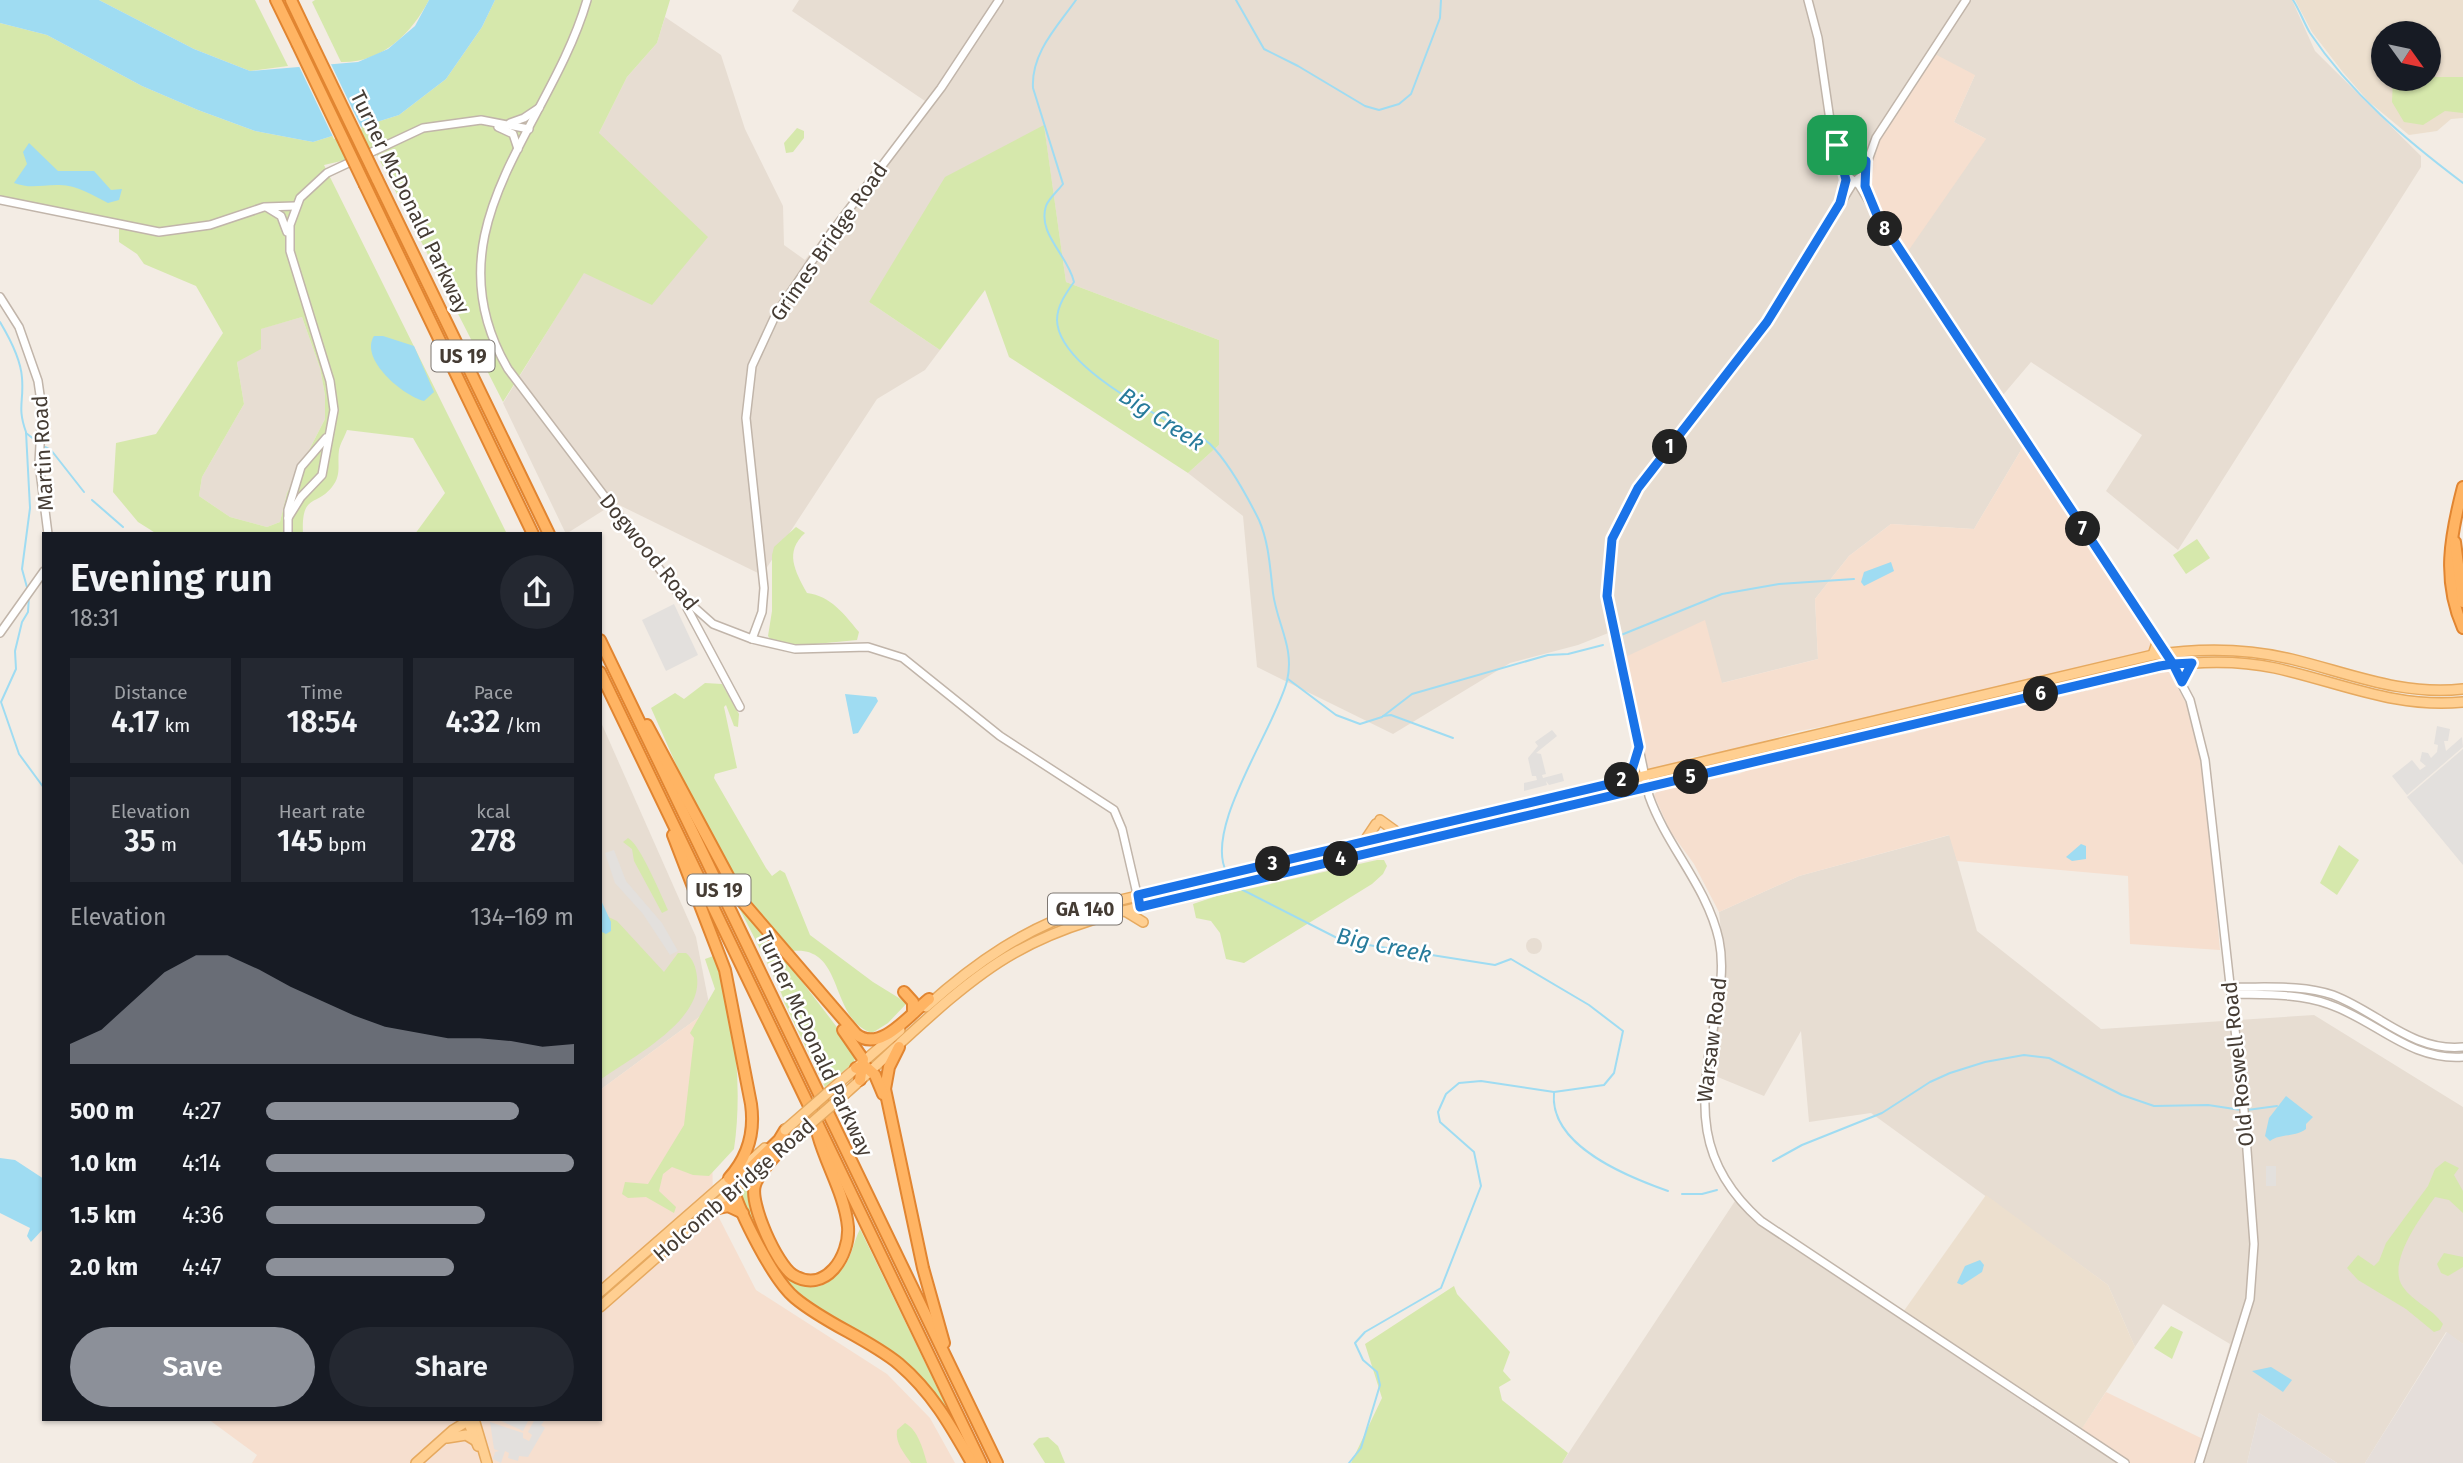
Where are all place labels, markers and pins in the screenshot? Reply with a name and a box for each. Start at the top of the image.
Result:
pin [1807,115,1867,175]
pin: 8 [1868,212,1902,246]
pin: 1 [1652,430,1688,464]
pin: 7 [2066,512,2100,546]
pin: 6 [2024,676,2058,712]
pin: 5 [1674,760,1708,794]
pin: 2 [1604,762,1640,798]
pin: 4 [1324,842,1358,876]
pin: 3 [1256,846,1290,882]

